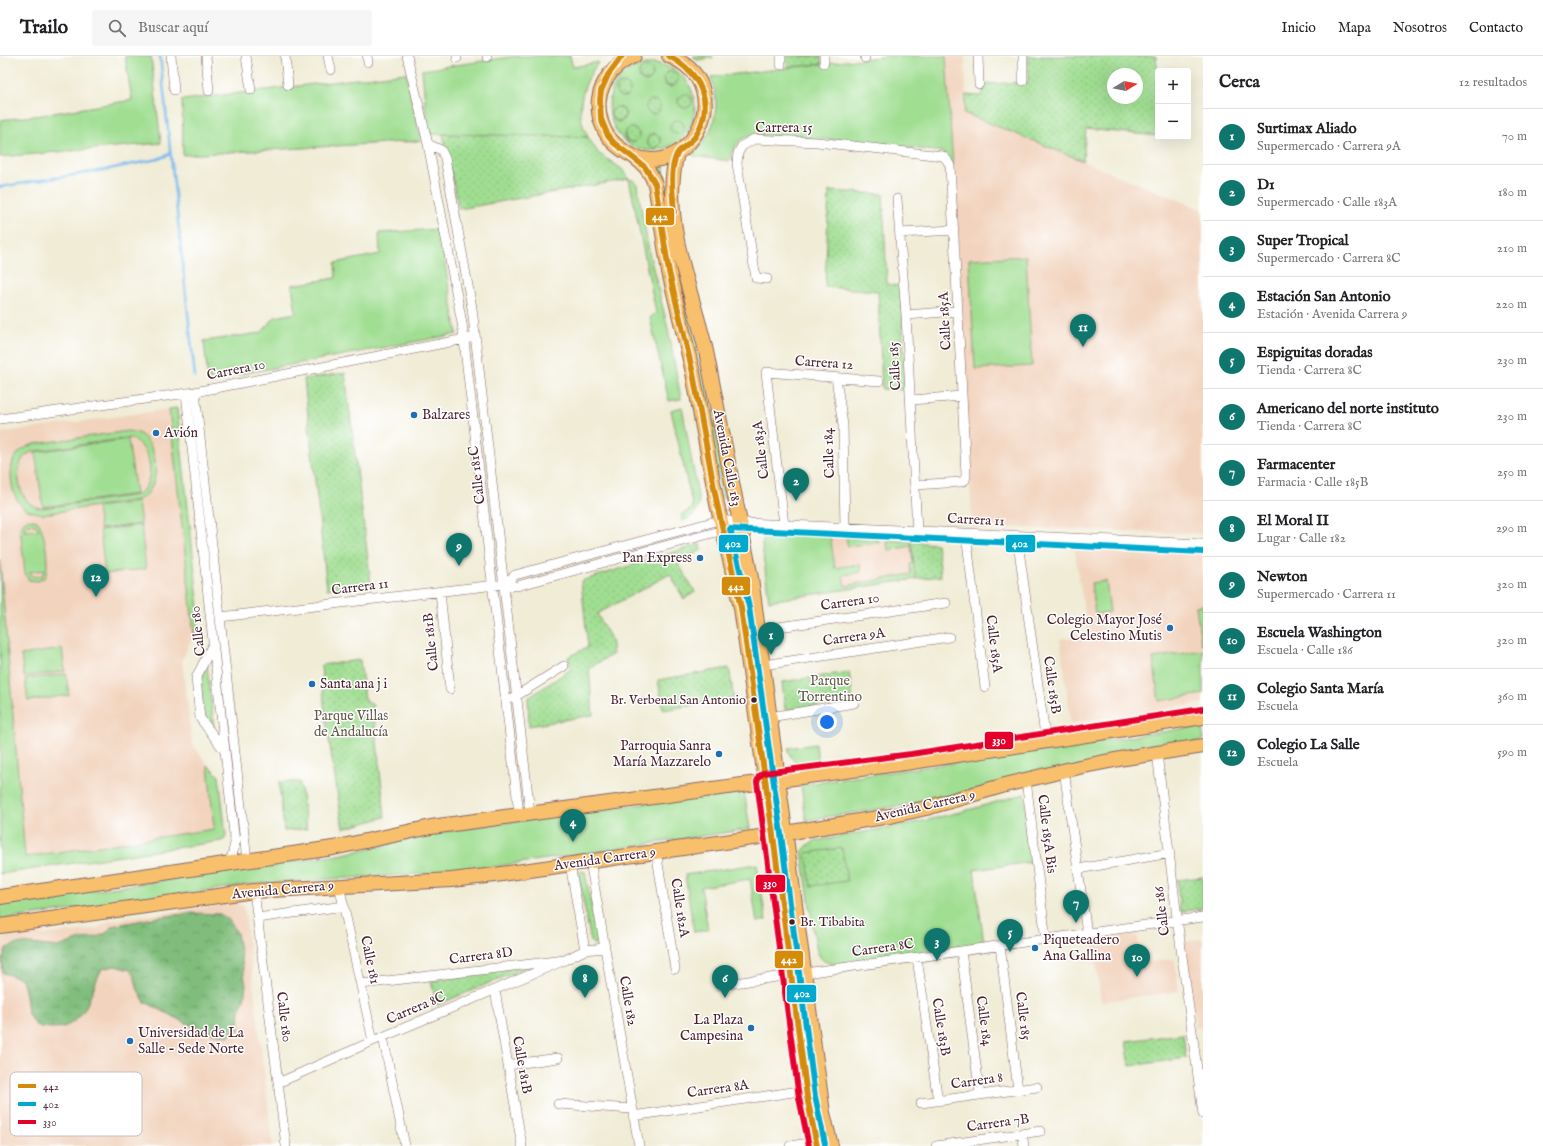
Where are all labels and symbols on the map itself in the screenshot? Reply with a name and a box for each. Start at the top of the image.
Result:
north arrow [1107,68,1143,104]
street label: Carrera 15 [755,119,813,137]
line badge: 442 [645,207,675,226]
text: 442 [651,210,669,224]
street label: Calle 185A [934,291,956,351]
pin: 11 [1070,314,1096,347]
street label: Calle 185 [885,341,905,391]
street label: Carrera 12 [794,352,854,374]
street label: Carrera 10 [205,356,267,384]
place label: Balzares [422,406,470,424]
street label: Avenida Calle 183 [709,407,745,508]
marker: Balzares [409,410,419,420]
street label: Calle 183A [748,419,774,480]
place label: Avión [163,424,199,442]
street label: Calle 184 [819,427,839,479]
marker: Avión [151,428,161,438]
street label: Calle 181C [464,445,490,505]
pin: 2 [783,468,809,501]
street label: Carrera 11 [947,510,1005,530]
pin: 9 [446,533,472,566]
line badge: 402 [718,534,749,553]
line badge: 402 [1005,534,1036,553]
text: 402 [724,537,742,551]
text: 402 [1011,537,1029,551]
place label: Pan Express [622,549,692,567]
marker: Pan Express [695,553,705,563]
pin: 12 [83,564,109,597]
street label: Carrera 11 [330,575,390,599]
line badge: 442 [721,576,751,596]
text: 442 [727,580,745,594]
street label: Carrera 10 [820,589,881,615]
street label: Calle 180 [186,605,210,657]
place label: Colegio Mayor José Celestino Mutis [1047,611,1163,645]
street label: Calle 181B [419,612,443,672]
street label: Calle 185A [982,614,1007,675]
pin: 1 [758,622,784,655]
marker: Colegio Mayor José Celestino Mutis [1165,623,1175,633]
street label: Carrera 9A [822,624,887,650]
street label: Calle 185B [1039,655,1065,715]
park label: Parque Torrentino [798,672,863,706]
place label: Santa ana j i [320,675,388,693]
marker: Santa ana j i [307,679,317,689]
place label: Br. Verbenal San Antonio [610,692,746,709]
marker: Br. Verbenal San Antonio [749,695,759,705]
park label: Parque Villas de Andalucía [314,707,389,741]
your location [817,712,837,732]
line badge: 330 [984,731,1014,750]
text: 330 [992,734,1006,748]
place label: Parroquia Sanra María Mazzarelo [613,737,712,771]
marker: Parroquia Sanra María Mazzarelo [714,749,724,759]
street label: Avenida Carrera 9 [872,786,977,827]
street label: Calle 185A Bis [1033,794,1061,875]
pin: 4 [560,809,586,842]
street label: Avenida Carrera 9 [552,843,657,875]
line badge: 330 [755,874,786,893]
street label: Avenida Carrera 9 [230,877,335,904]
street label: Calle 182A [666,877,694,940]
text: 330 [763,877,777,891]
street label: Calle 186 [1150,884,1174,937]
pin: 7 [1063,890,1089,923]
place label: Br. Tibabita [800,914,865,931]
marker: Br. Tibabita [787,917,797,927]
pin: 5 [997,919,1023,952]
pin: 3 [924,928,950,961]
place label: Piqueteadero Ana Gallina [1042,931,1120,965]
street label: Calle 181 [356,934,384,986]
street label: Carrera 8C [851,935,915,961]
street label: Carrera 8D [448,943,514,969]
marker: Piqueteadero Ana Gallina [1030,943,1040,953]
pin: 10 [1124,944,1150,977]
line badge: 442 [774,950,804,969]
text: 442 [780,953,798,967]
pin: 8 [572,965,598,998]
pin: 6 [712,965,738,998]
street label: Calle 182 [615,975,641,1028]
line badge: 402 [786,984,817,1003]
text: 402 [793,987,811,1001]
street label: Carrera 8C [384,988,448,1028]
street label: Calle 180 [272,991,296,1043]
street label: Calle 185 [1011,991,1035,1041]
street label: Calle 184 [972,995,996,1047]
street label: Calle 183B [928,997,954,1057]
place label: La Plaza Campesina [680,1011,744,1045]
marker: La Plaza Campesina [746,1023,756,1033]
place label: Universidad de La Salle - Sede Norte [138,1024,245,1058]
street label: Calle 181B [508,1035,536,1095]
marker: Universidad de La Salle - Sede Norte [125,1036,135,1046]
street label: Carrera 8 [950,1068,1004,1094]
legend [10,1072,142,1136]
street label: Carrera 8A [686,1076,750,1102]
text: 442 [43,1080,59,1094]
text: 402 [43,1098,59,1112]
street label: Carrera 7B [966,1110,1030,1136]
text: 330 [43,1116,57,1130]

